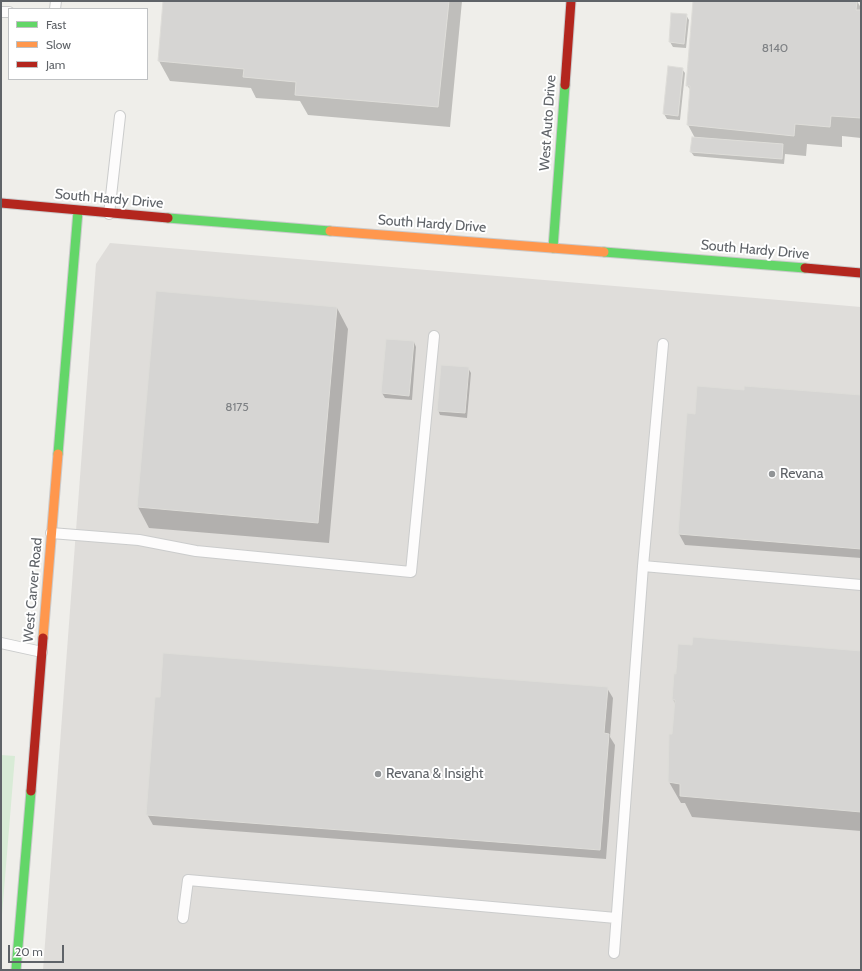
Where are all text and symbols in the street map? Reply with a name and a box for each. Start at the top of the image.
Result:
legend [8,8,148,80]
text: Fast [46,17,66,32]
text: Slow [46,37,71,52]
house number: 8140 [762,41,788,55]
text: Jam [46,57,65,72]
street label: West Auto Drive [536,74,560,172]
street label: South Hardy Drive [54,186,164,212]
street label: South Hardy Drive [377,212,487,236]
street label: South Hardy Drive [700,237,810,263]
house number: 8175 [225,400,249,414]
place label: Revana [780,466,823,482]
marker: Revana [767,469,777,479]
street label: West Carver Road [20,537,46,643]
place label: Revana & Insight [386,766,483,782]
marker: Revana & Insight [373,769,383,779]
scale bar [10,937,66,963]
text: 20 m [15,944,43,959]

